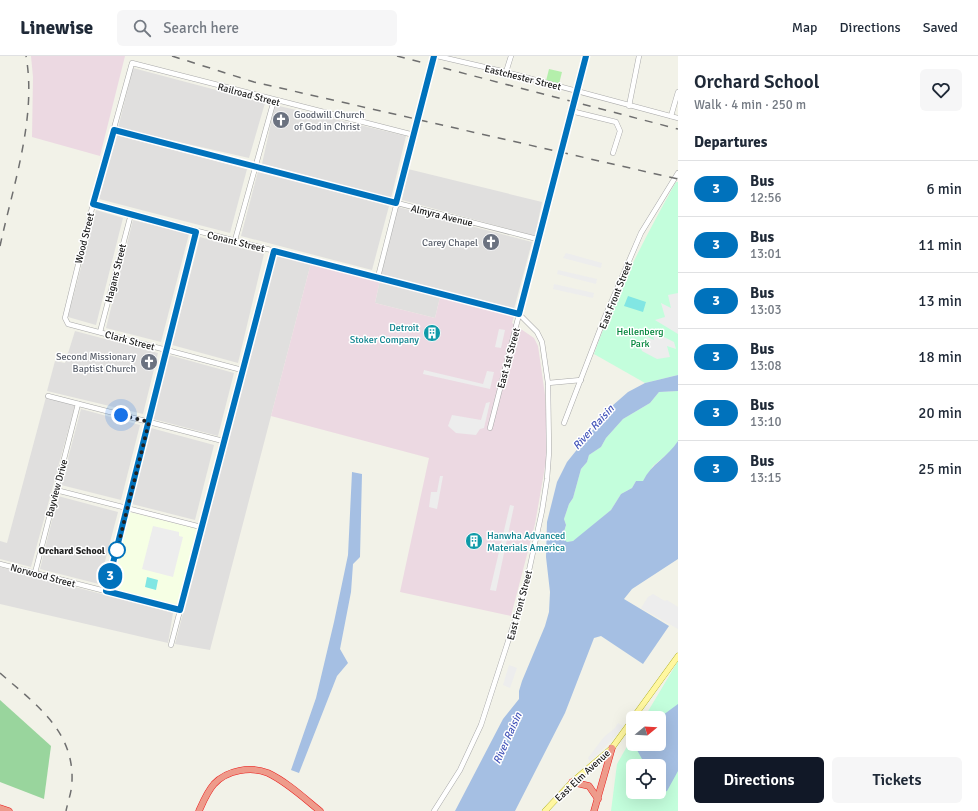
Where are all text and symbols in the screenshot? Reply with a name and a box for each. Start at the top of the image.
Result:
search box [117,10,397,46]
text: Linewise [20,16,93,40]
icon: search [131,17,153,39]
text: Search here [163,19,239,37]
text: Map [792,19,818,36]
text: Directions [840,19,901,36]
text: Saved [923,19,958,36]
street label: Eastchester Street [483,63,563,93]
button: heart [920,69,962,111]
text: Orchard School [694,70,819,94]
street label: Railroad Street [216,81,282,109]
text: Walk · 4 min · 250 m [694,97,806,113]
place label: Goodwill Church of God in Christ [294,109,365,133]
church icon: Goodwill Church of God in Christ [271,110,291,130]
text: Departures [694,133,767,151]
text: Bus [750,172,774,190]
text: 3 [712,180,720,197]
text: 6 min [926,180,962,198]
text: 12:56 [750,190,782,206]
street label: Almyra Avenue [409,202,474,229]
street label: Wood Street [73,211,97,265]
text: Bus [750,228,774,246]
street label: Conant Street [206,229,266,255]
church icon: Carey Chapel [481,232,501,252]
text: 3 [712,236,720,253]
text: 11 min [918,236,962,254]
place label: Carey Chapel [422,237,478,249]
street label: Hagans Street [103,242,129,304]
text: 13:01 [750,246,782,262]
street label: East Front Street [597,259,635,331]
text: Bus [750,284,774,302]
text: 3 [712,292,720,309]
text: 13 min [918,292,962,310]
text: 13:03 [750,302,782,318]
place label: Detroit Stoker Company [350,322,419,346]
building icon: Detroit Stoker Company [422,323,442,343]
street label: East 1st Street [495,326,523,390]
park label: Hellenberg Park [616,326,664,350]
street label: Clark Street [104,329,156,353]
text: Bus [750,340,774,358]
text: 3 [712,348,720,365]
text: 18 min [918,348,962,366]
place label: Second Missionary Baptist Church [56,351,136,375]
church icon: Second Missionary Baptist Church [139,352,159,372]
text: 13:08 [750,358,782,374]
text: Bus [750,396,774,414]
water label: River Raisin [570,402,617,452]
text: 3 [712,404,720,421]
text: 20 min [918,404,962,422]
your location [111,405,131,425]
text: 13:10 [750,414,782,430]
text: Bus [750,452,774,470]
street label: Bayview Drive [43,458,70,519]
text: 3 [712,460,720,477]
text: 25 min [918,460,962,478]
text: 13:15 [750,470,782,486]
place label: Hanwha Advanced Materials America [487,530,565,554]
building icon: Hanwha Advanced Materials America [464,531,484,551]
marker: Orchard School [108,541,126,559]
place label: Orchard School [38,545,105,557]
street label: Norwood Street [9,562,77,591]
line badge: 3 [97,563,123,589]
text: 3 [106,567,114,584]
street label: East Front Street [505,569,535,641]
water label: River Raisin [490,709,525,766]
north arrow [626,711,666,751]
map controls [626,711,666,799]
street label: East Elm Avenue [553,747,613,804]
button: Directions [694,757,824,803]
button: Tickets [832,757,962,803]
button: locate [626,759,666,799]

